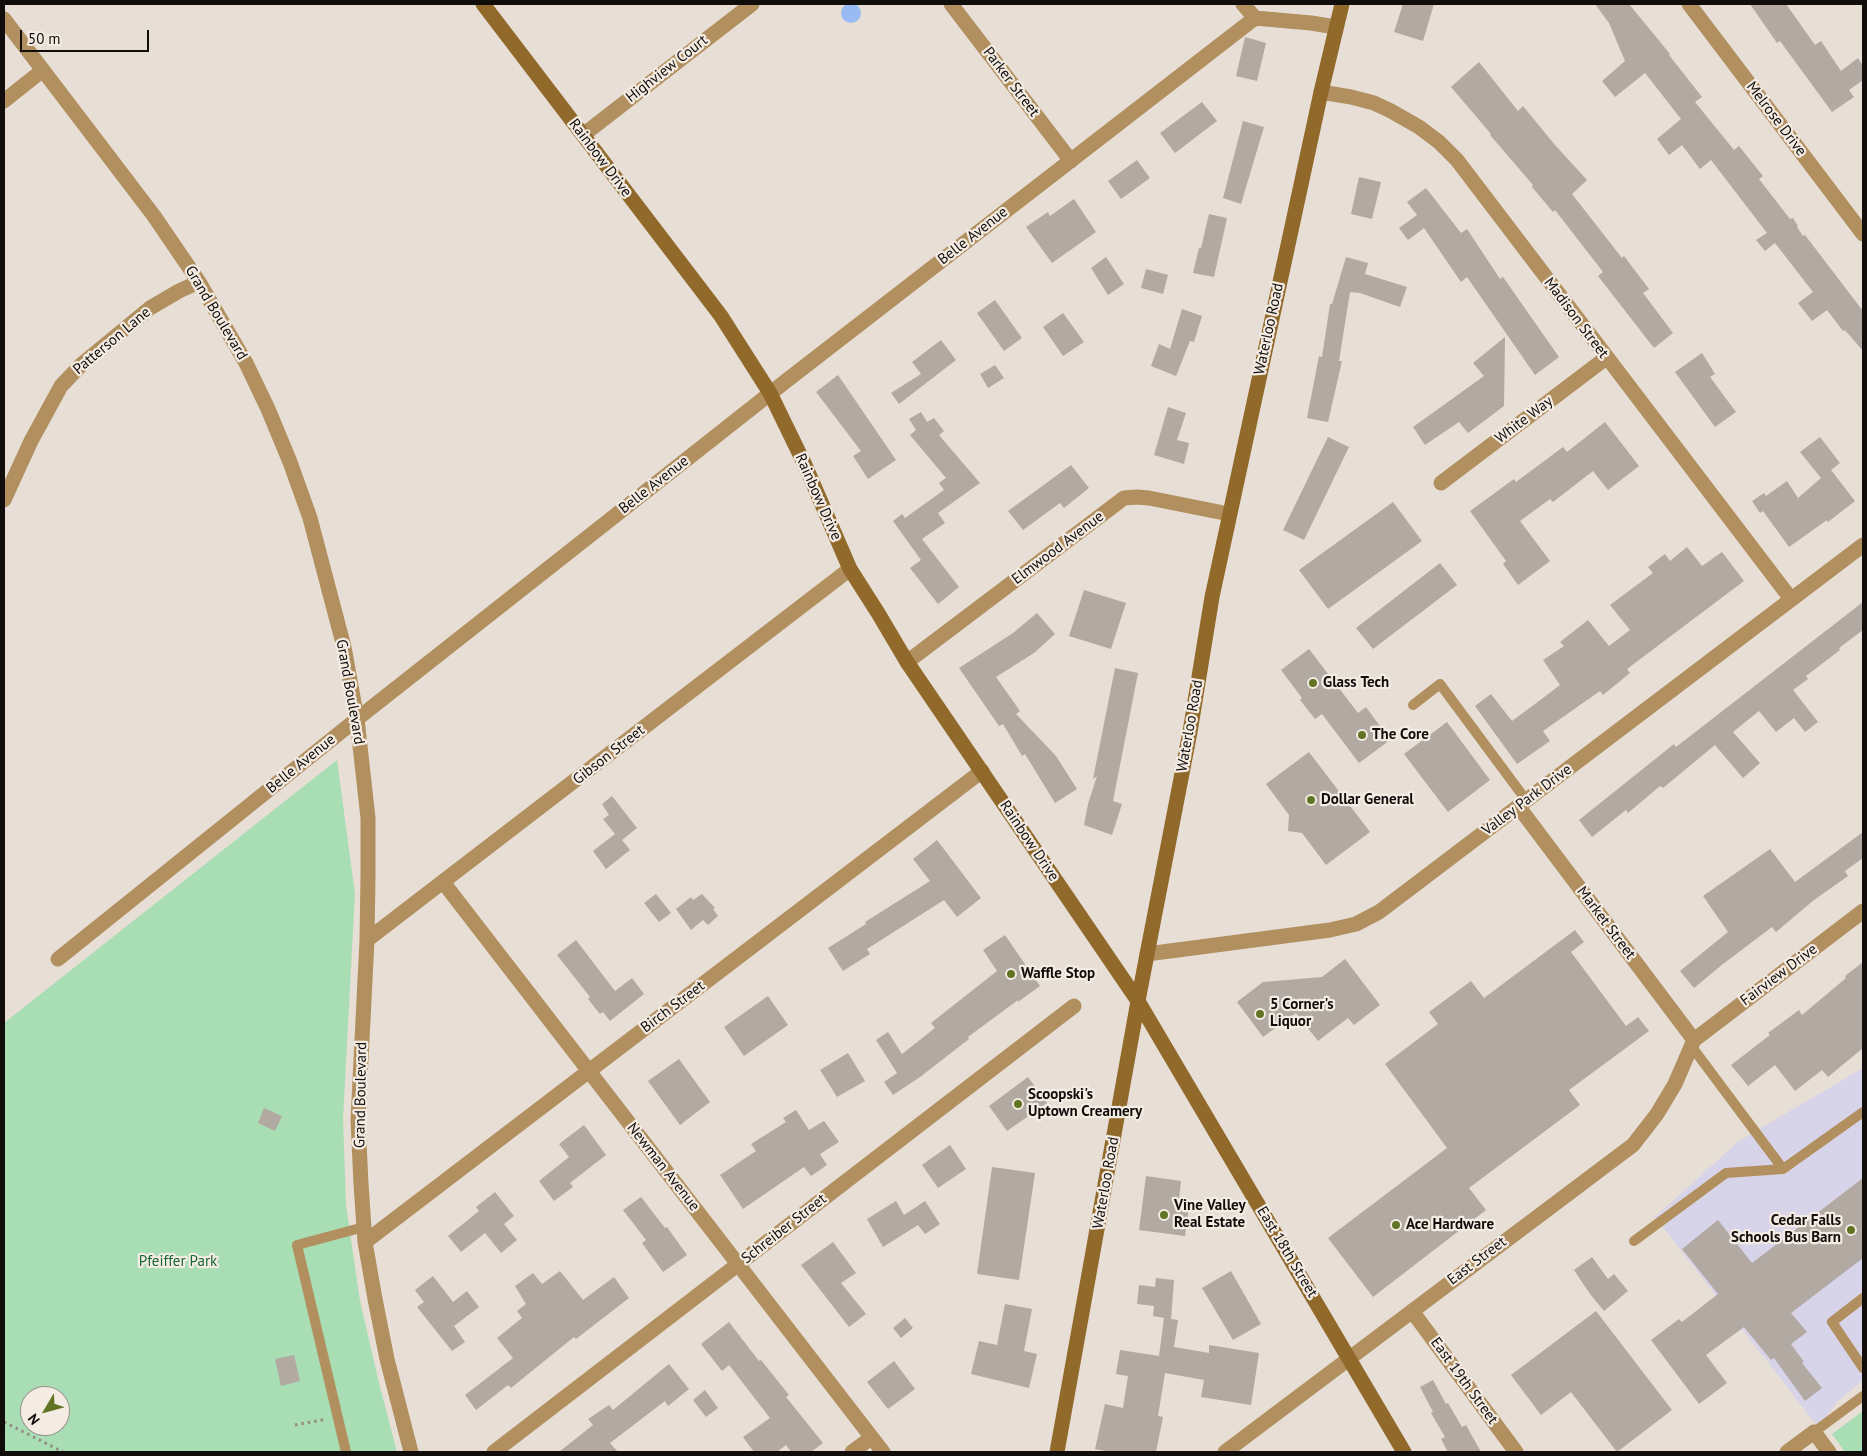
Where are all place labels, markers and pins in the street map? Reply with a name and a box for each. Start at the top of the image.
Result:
place label: Glass Tech [1323,674,1389,692]
marker: Glass Tech [1307,677,1319,689]
place label: The Core [1372,726,1429,744]
marker: The Core [1356,729,1368,741]
place label: Dollar General [1321,791,1414,809]
marker: Dollar General [1305,794,1317,806]
place label: Waffle Stop [1021,965,1095,983]
marker: Waffle Stop [1005,968,1017,980]
place label: 5 Corner's Liquor [1270,996,1334,1031]
marker: 5 Corner's Liquor [1254,1008,1266,1020]
place label: Scoopski's Uptown Creamery [1028,1086,1142,1121]
marker: Scoopski's Uptown Creamery [1012,1098,1024,1110]
place label: Vine Valley Real Estate [1174,1197,1246,1232]
marker: Vine Valley Real Estate [1158,1209,1170,1221]
place label: Cedar Falls Schools Bus Barn [1731,1212,1841,1247]
place label: Ace Hardware [1406,1216,1494,1234]
marker: Ace Hardware [1390,1219,1402,1231]
marker: Cedar Falls Schools Bus Barn [1845,1224,1857,1236]

